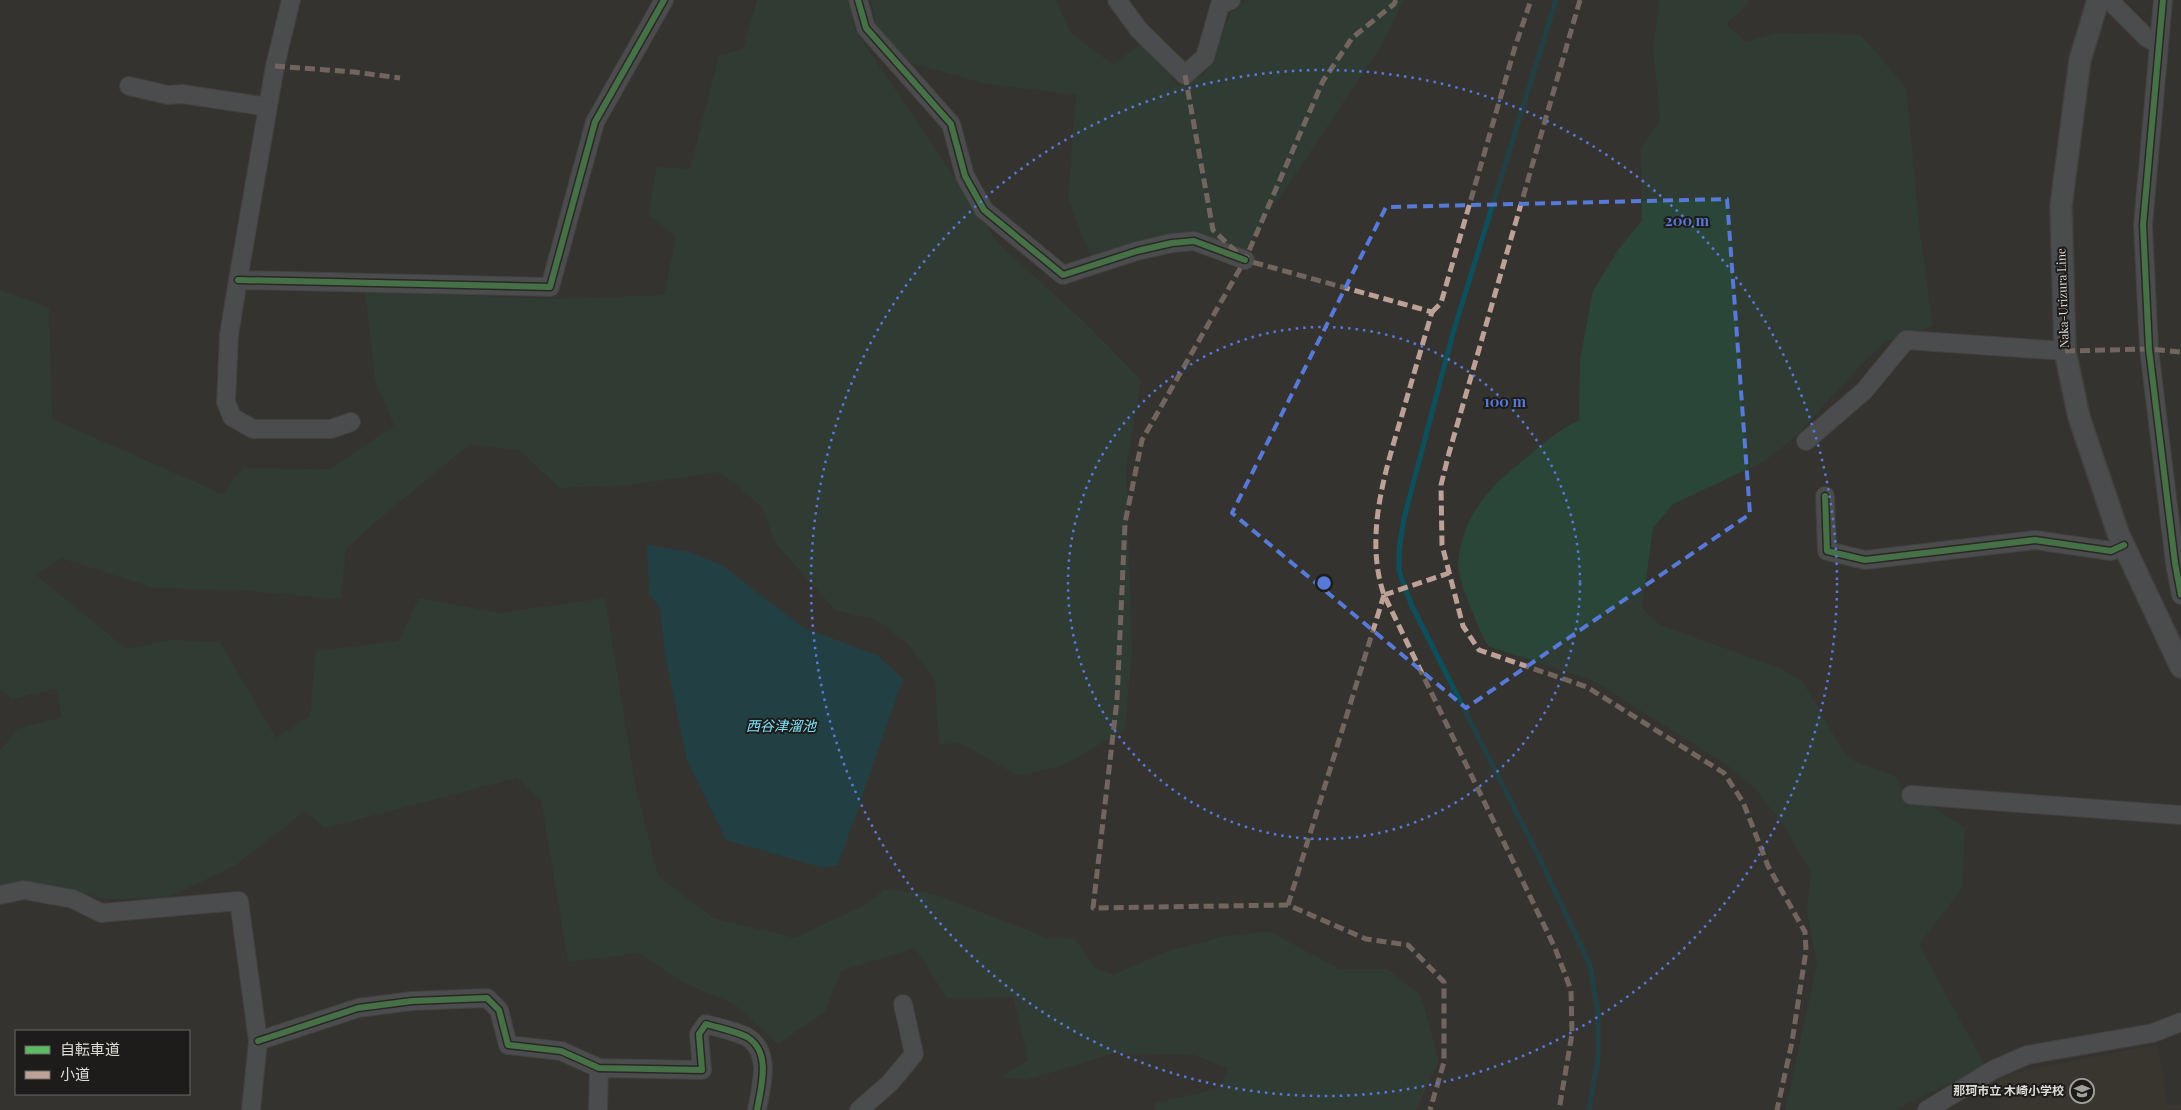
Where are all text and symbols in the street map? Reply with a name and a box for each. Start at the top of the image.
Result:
text: 200 m [1665,210,1710,230]
street label: Naka-Urizura Line [2052,248,2072,348]
text: 100 m [1484,391,1527,411]
centre of rings [1315,574,1333,592]
water label: 西谷津溜池 [746,716,818,735]
legend [15,1030,190,1095]
text: 自転車道 [60,1039,120,1059]
text: 小道 [60,1064,90,1084]
school or university icon: 那珂市立 木崎小学校 [2069,1078,2095,1104]
place label: 那珂市立 木崎小学校 [1953,1082,2064,1098]

